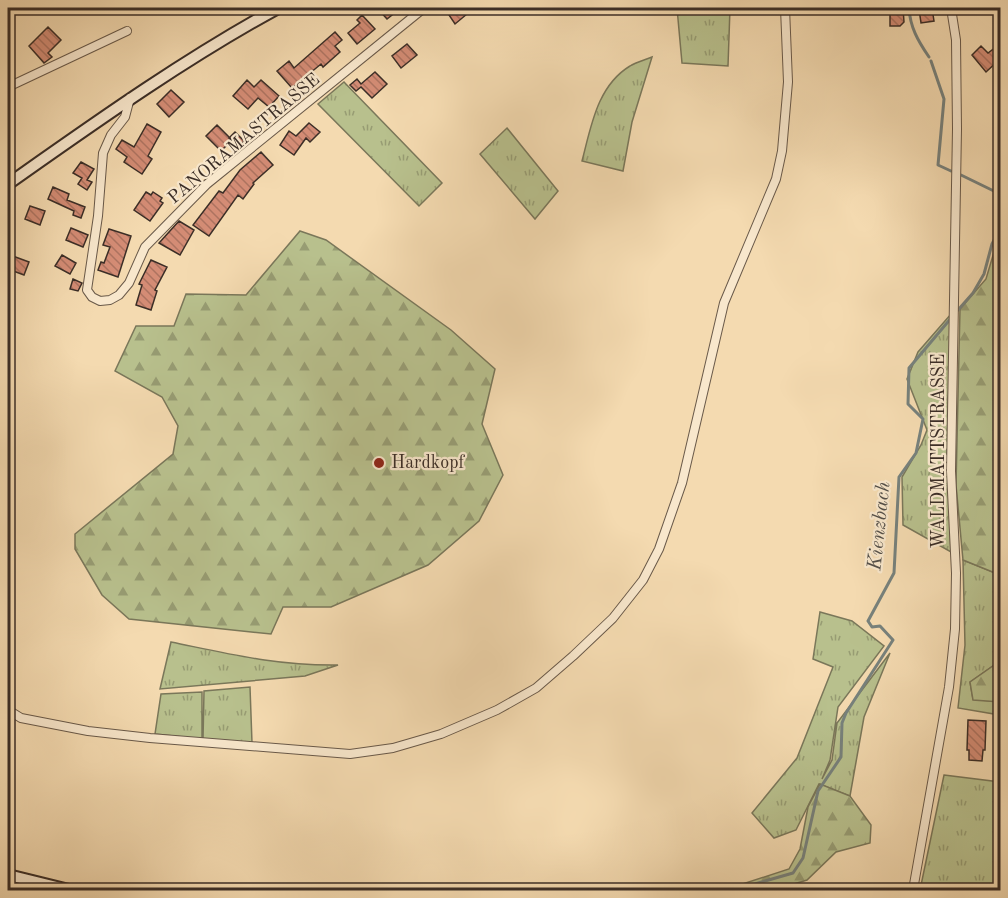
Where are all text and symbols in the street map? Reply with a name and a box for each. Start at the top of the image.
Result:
street label: PANORAMASTRASSE [165,70,323,208]
street label: WALDMATTSTRASSE [930,354,948,548]
place label: Hardkopf [391,454,465,472]
marker: Hardkopf [372,456,386,470]
water label: Kienzbach [865,481,895,572]

